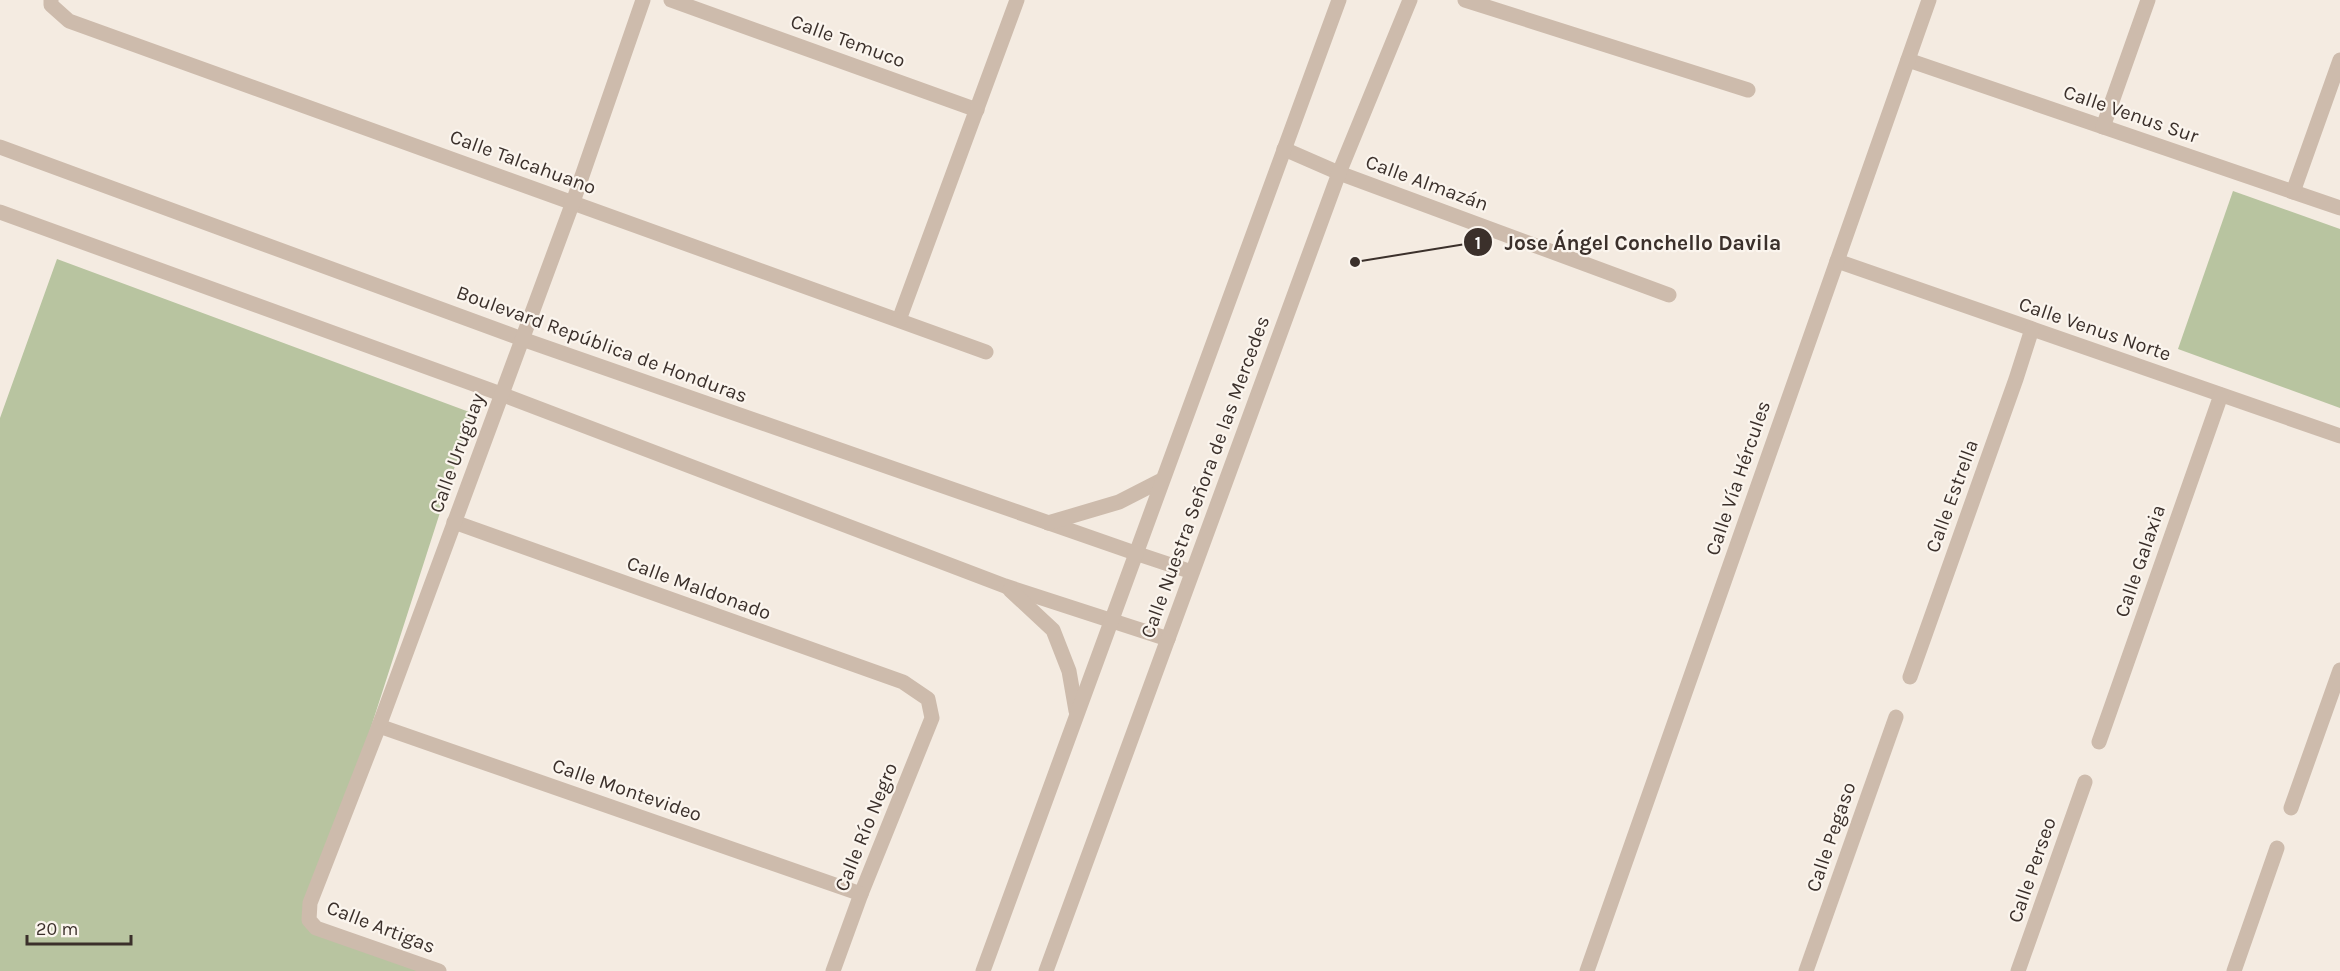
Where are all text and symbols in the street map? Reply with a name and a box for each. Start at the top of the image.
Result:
street label: Calle Temuco [788,10,908,72]
street label: Calle Venus Sur [2060,80,2202,148]
street label: Calle Talcahuano [447,125,599,199]
street label: Calle Almazán [1363,150,1491,216]
callout: Jose Ángel Conchello Davila [1463,223,1793,262]
text: Jose Ángel Conchello Davila [1505,229,1781,255]
text: 1 [1475,232,1481,254]
street label: Boulevard República de Honduras [453,281,751,407]
street label: Calle Venus Norte [2016,292,2174,366]
street label: Calle Nuestra Señora de las Mercedes [1136,313,1274,641]
street label: Calle Uruguay [425,390,489,516]
street label: Calle Vía Hércules [1701,398,1775,558]
street label: Calle Estrella [1921,436,1983,556]
street label: Calle Galaxia [2110,502,2170,620]
street label: Calle Maldonado [624,551,774,625]
street label: Calle Montevideo [549,754,705,826]
street label: Calle Río Negro [830,759,902,895]
street label: Calle Pegaso [1801,779,1861,895]
street label: Calle Perseo [2003,814,2061,926]
street label: Calle Artigas [323,896,439,958]
scale bar [27,908,130,946]
text: 20 m [36,918,78,940]

